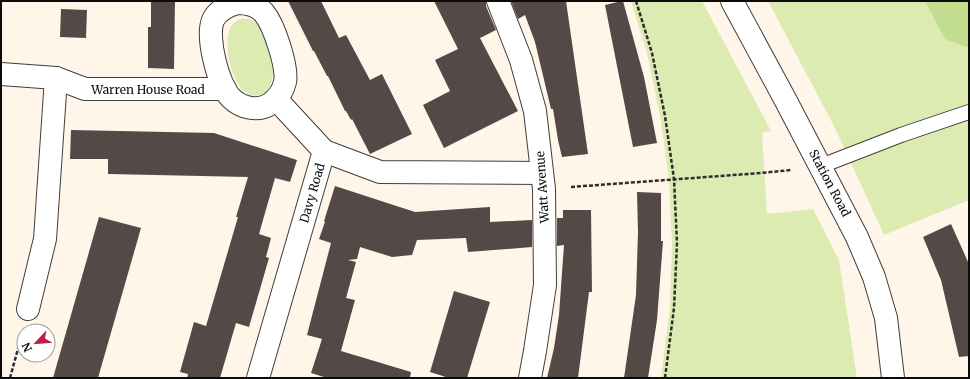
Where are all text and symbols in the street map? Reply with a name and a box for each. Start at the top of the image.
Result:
street label: Warren House Road [90,82,205,97]
street label: Station Road [806,147,854,219]
street label: Watt Avenue [532,150,552,225]
street label: Davy Road [296,161,328,225]
north arrow [16,323,56,363]
text: N [19,340,35,354]

